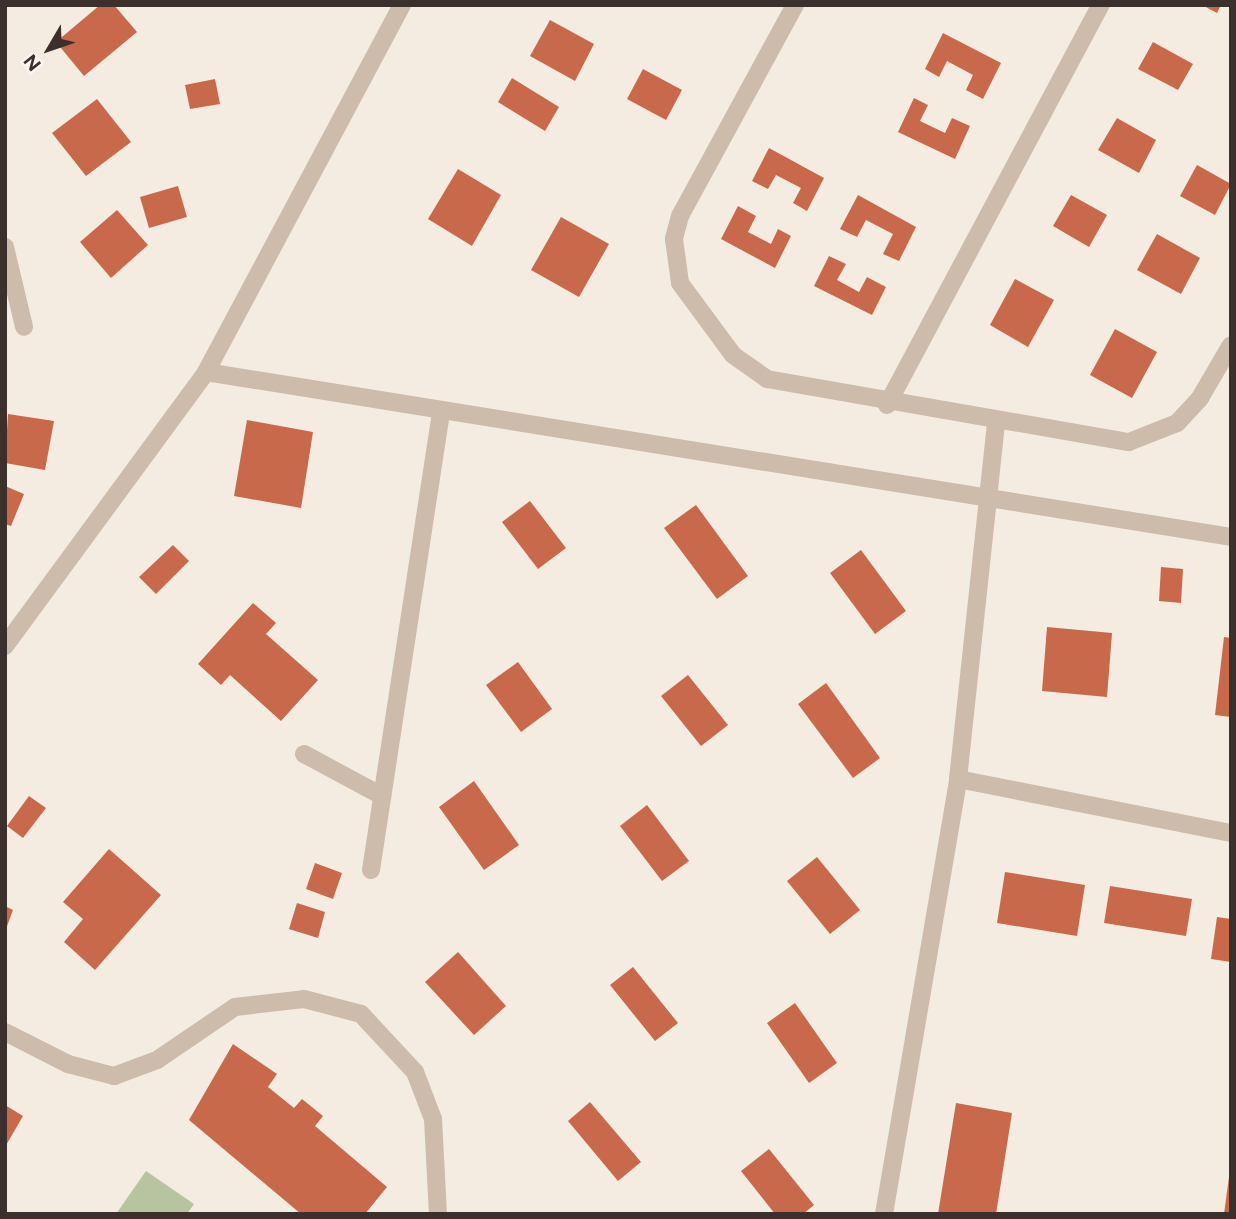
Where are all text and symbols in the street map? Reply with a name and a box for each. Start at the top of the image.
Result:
north arrow [14,14,84,84]
text: N [19,50,46,75]

